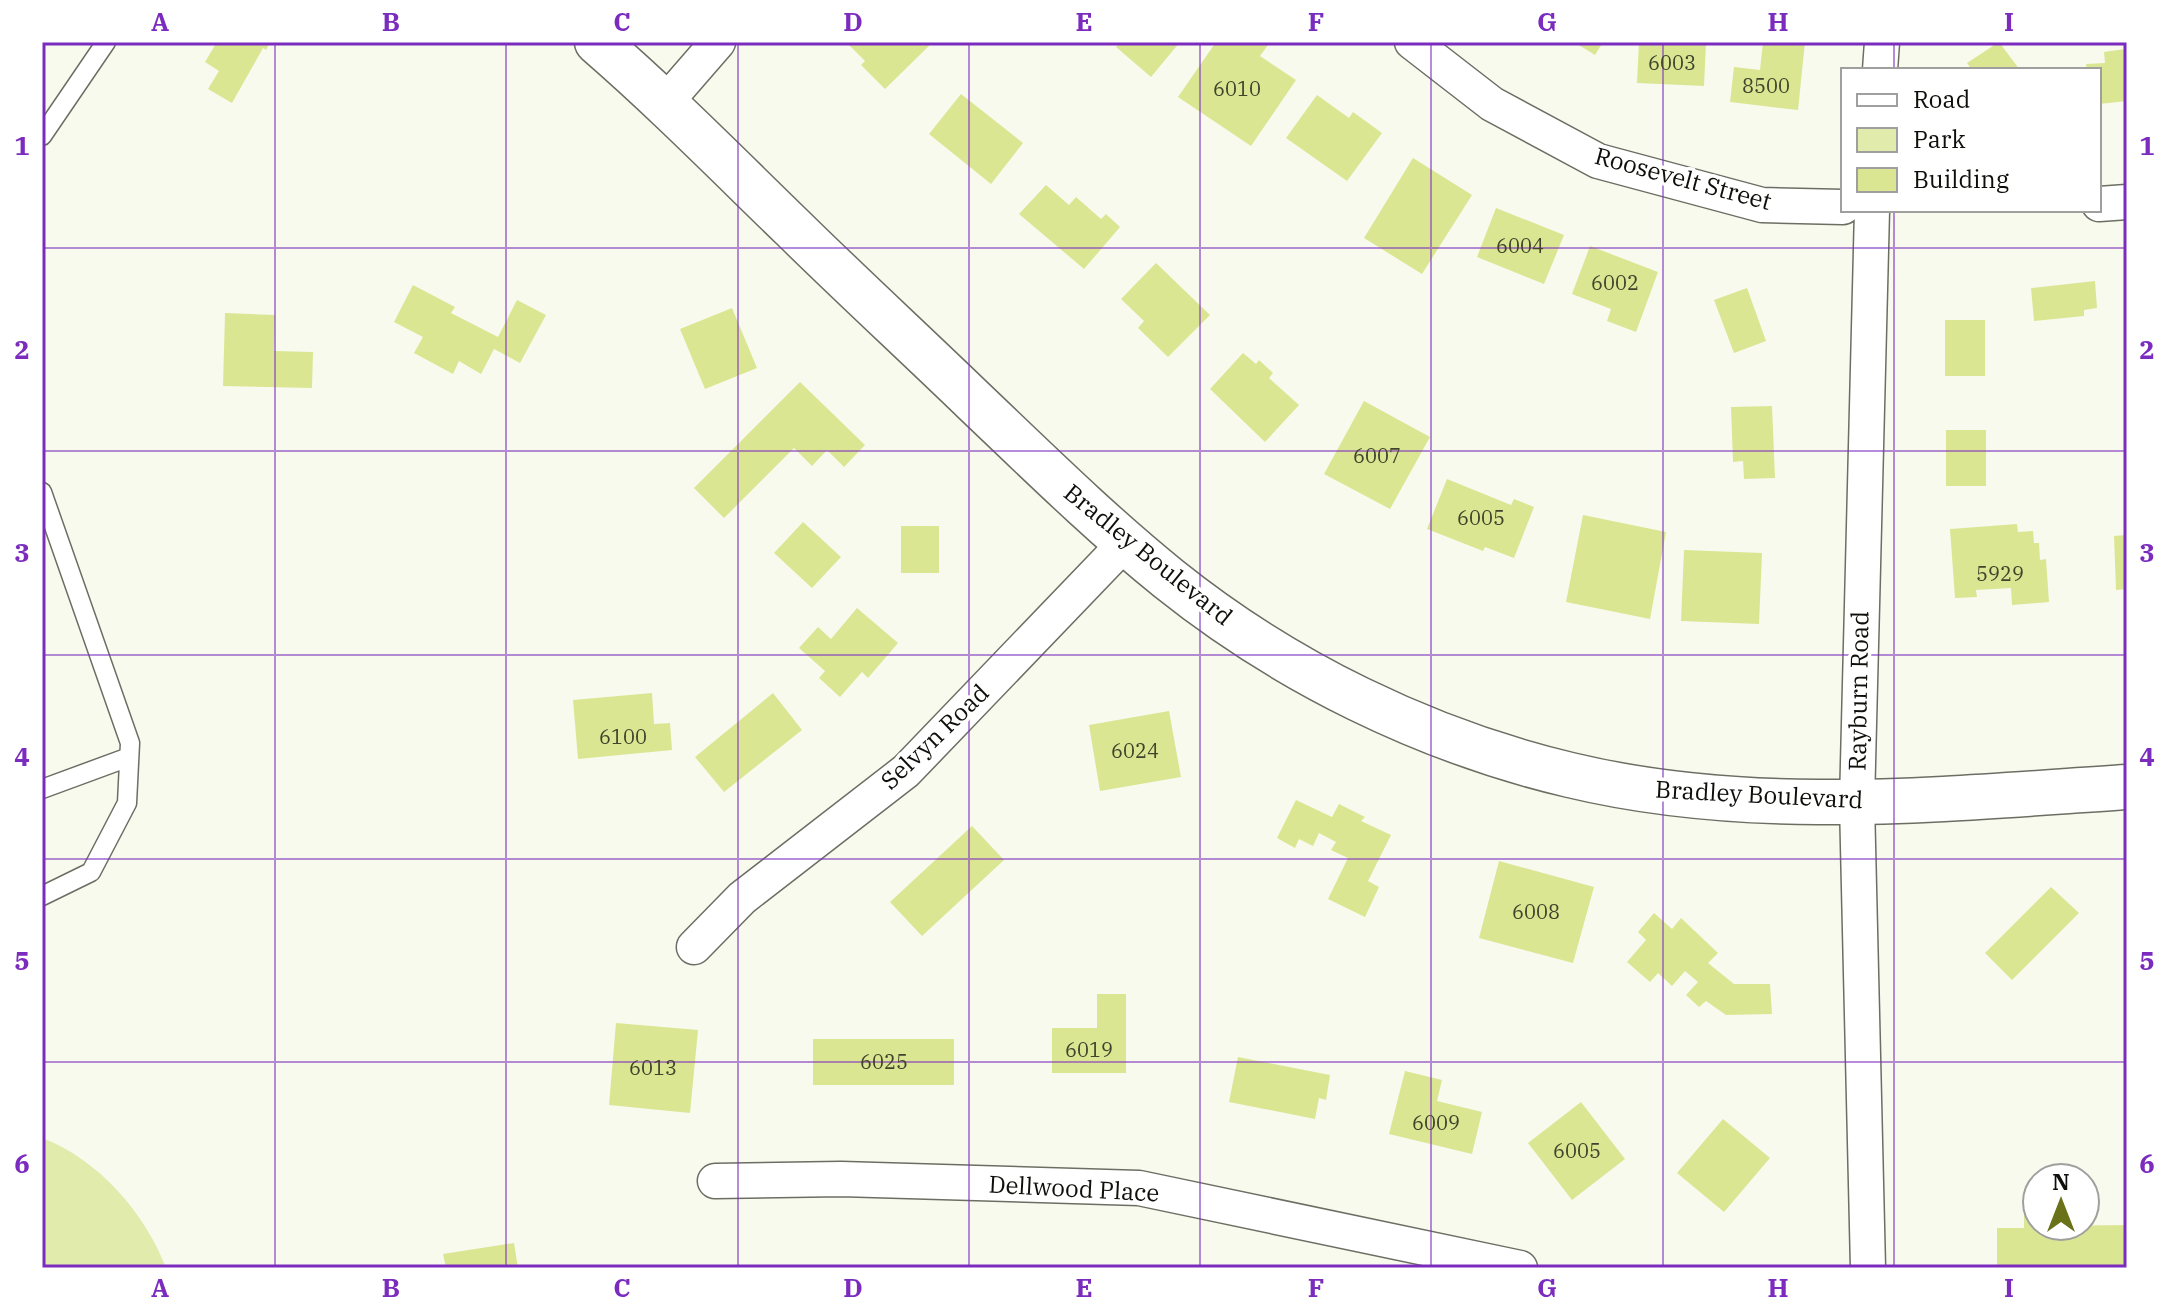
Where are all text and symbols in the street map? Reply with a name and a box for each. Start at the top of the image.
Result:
text: A [151,4,169,38]
text: B [382,4,400,38]
text: C [613,4,631,38]
text: D [843,4,863,38]
text: E [1075,4,1093,38]
text: F [1308,4,1324,38]
text: G [1537,4,1557,38]
text: H [1767,4,1789,38]
text: I [2004,4,2014,38]
house number: 6003 [1648,49,1696,76]
legend [1841,68,2101,212]
house number: 8500 [1742,72,1790,99]
house number: 6010 [1213,75,1261,102]
text: Road [1913,83,1970,115]
text: Park [1913,123,1965,155]
text: 1 [14,128,30,162]
text: 1 [2139,128,2155,162]
street label: Roosevelt Street [1591,139,1775,217]
text: Building [1913,163,2009,195]
house number: 6004 [1496,232,1544,259]
house number: 6002 [1591,269,1639,296]
text: 2 [14,332,30,366]
text: 2 [2139,332,2155,366]
house number: 6007 [1353,442,1401,469]
street label: Bradley Boulevard [1058,476,1240,632]
house number: 6005 [1457,504,1505,531]
text: 3 [14,535,30,569]
text: 3 [2139,535,2155,569]
house number: 5929 [1976,560,2024,587]
street label: Rayburn Road [1841,611,1875,771]
street label: Selvyn Road [873,677,995,796]
house number: 6100 [599,723,647,750]
house number: 6024 [1111,737,1159,764]
text: 4 [14,739,30,773]
text: 4 [2139,739,2155,773]
street label: Bradley Boulevard [1654,773,1864,815]
house number: 6008 [1512,898,1560,925]
text: 5 [14,943,30,977]
text: 5 [2139,943,2155,977]
house number: 6019 [1065,1036,1113,1063]
house number: 6025 [860,1048,908,1075]
house number: 6013 [629,1054,677,1081]
house number: 6009 [1412,1109,1460,1136]
house number: 6005 [1553,1137,1601,1164]
text: 6 [14,1146,30,1180]
text: 6 [2139,1146,2155,1180]
north arrow [2021,1162,2101,1242]
text: N [2052,1167,2070,1196]
street label: Dellwood Place [988,1168,1160,1208]
text: A [151,1270,169,1304]
text: B [382,1270,400,1304]
text: C [613,1270,631,1304]
text: D [843,1270,863,1304]
text: E [1075,1270,1093,1304]
text: F [1308,1270,1324,1304]
text: G [1537,1270,1557,1304]
text: H [1767,1270,1789,1304]
text: I [2004,1270,2014,1304]

